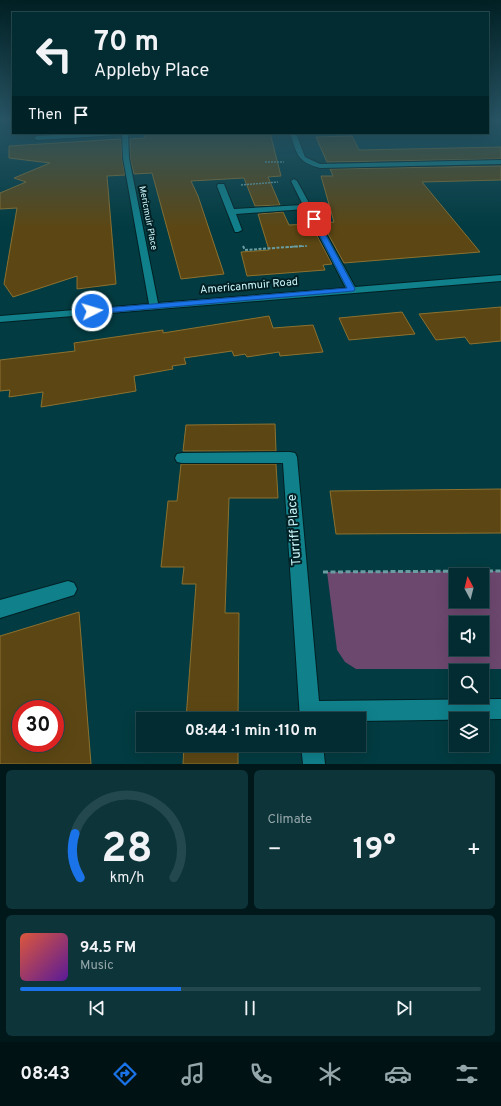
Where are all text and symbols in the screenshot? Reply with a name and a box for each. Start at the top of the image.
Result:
text: 70 m [94,25,159,61]
icon: left [28,28,80,80]
text: Appleby Place [94,60,209,83]
icon: arrive [70,104,92,126]
text: Then [28,106,62,125]
street label: Mericmuir Place [136,185,160,251]
pin [297,202,331,236]
icon: arrive [303,208,325,230]
street label: Americanmuir Road [199,275,299,297]
position arrow [71,290,113,332]
street label: Turriff Place [285,494,305,566]
north arrow [449,568,489,608]
map controls [449,568,489,752]
button: sound [449,616,489,656]
button: search [449,664,489,704]
speed limit sign: 30 [12,700,64,752]
button: layers [449,712,489,752]
text: 08:44 · 1 min · 110 m [185,722,317,741]
text: Climate [268,812,312,828]
text: 28 [101,823,153,876]
text: 19° [353,832,396,869]
text: − [268,837,282,864]
text: + [467,837,481,864]
text: km/h [109,868,144,886]
text: 94.5 FM [80,939,136,958]
text: Music [80,958,114,974]
icon: previous [86,997,108,1019]
icon: pause [239,997,261,1019]
icon: next [393,997,415,1019]
icon: directions [111,1060,139,1088]
icon: music [179,1060,207,1088]
icon: phone [247,1060,275,1088]
icon: climate [316,1060,344,1088]
icon: car [384,1060,412,1088]
icon: filters [453,1060,481,1088]
text: 08:43 [20,1063,70,1086]

